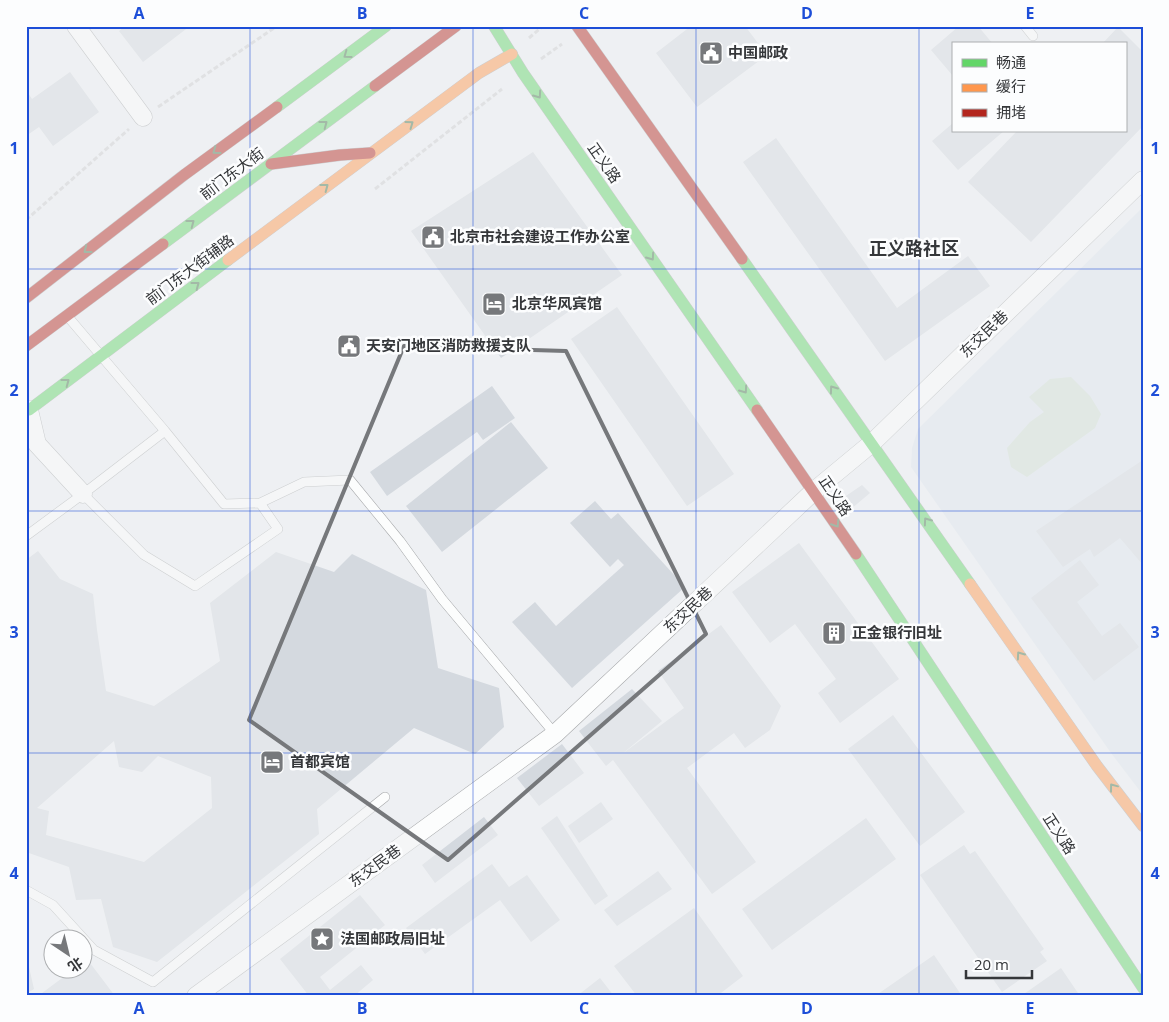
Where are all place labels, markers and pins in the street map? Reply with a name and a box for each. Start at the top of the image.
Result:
public building icon: 中国邮政 [698,40,724,66]
place label: 中国邮政 [728,42,788,62]
public building icon: 北京市社会建设工作办公室 [420,224,446,250]
place label: 北京市社会建设工作办公室 [450,226,630,246]
hotel icon: 北京华风宾馆 [481,291,507,317]
place label: 北京华风宾馆 [512,293,602,313]
public building icon: 天安门地区消防救援支队 [336,333,362,359]
place label: 天安门地区消防救援支队 [366,335,531,355]
building icon: 正金银行旧址 [821,620,847,646]
place label: 正金银行旧址 [852,622,942,642]
hotel icon: 首都宾馆 [259,749,285,775]
place label: 首都宾馆 [290,751,350,771]
place icon: 法国邮政局旧址 [309,926,335,952]
place label: 法国邮政局旧址 [340,928,445,948]

